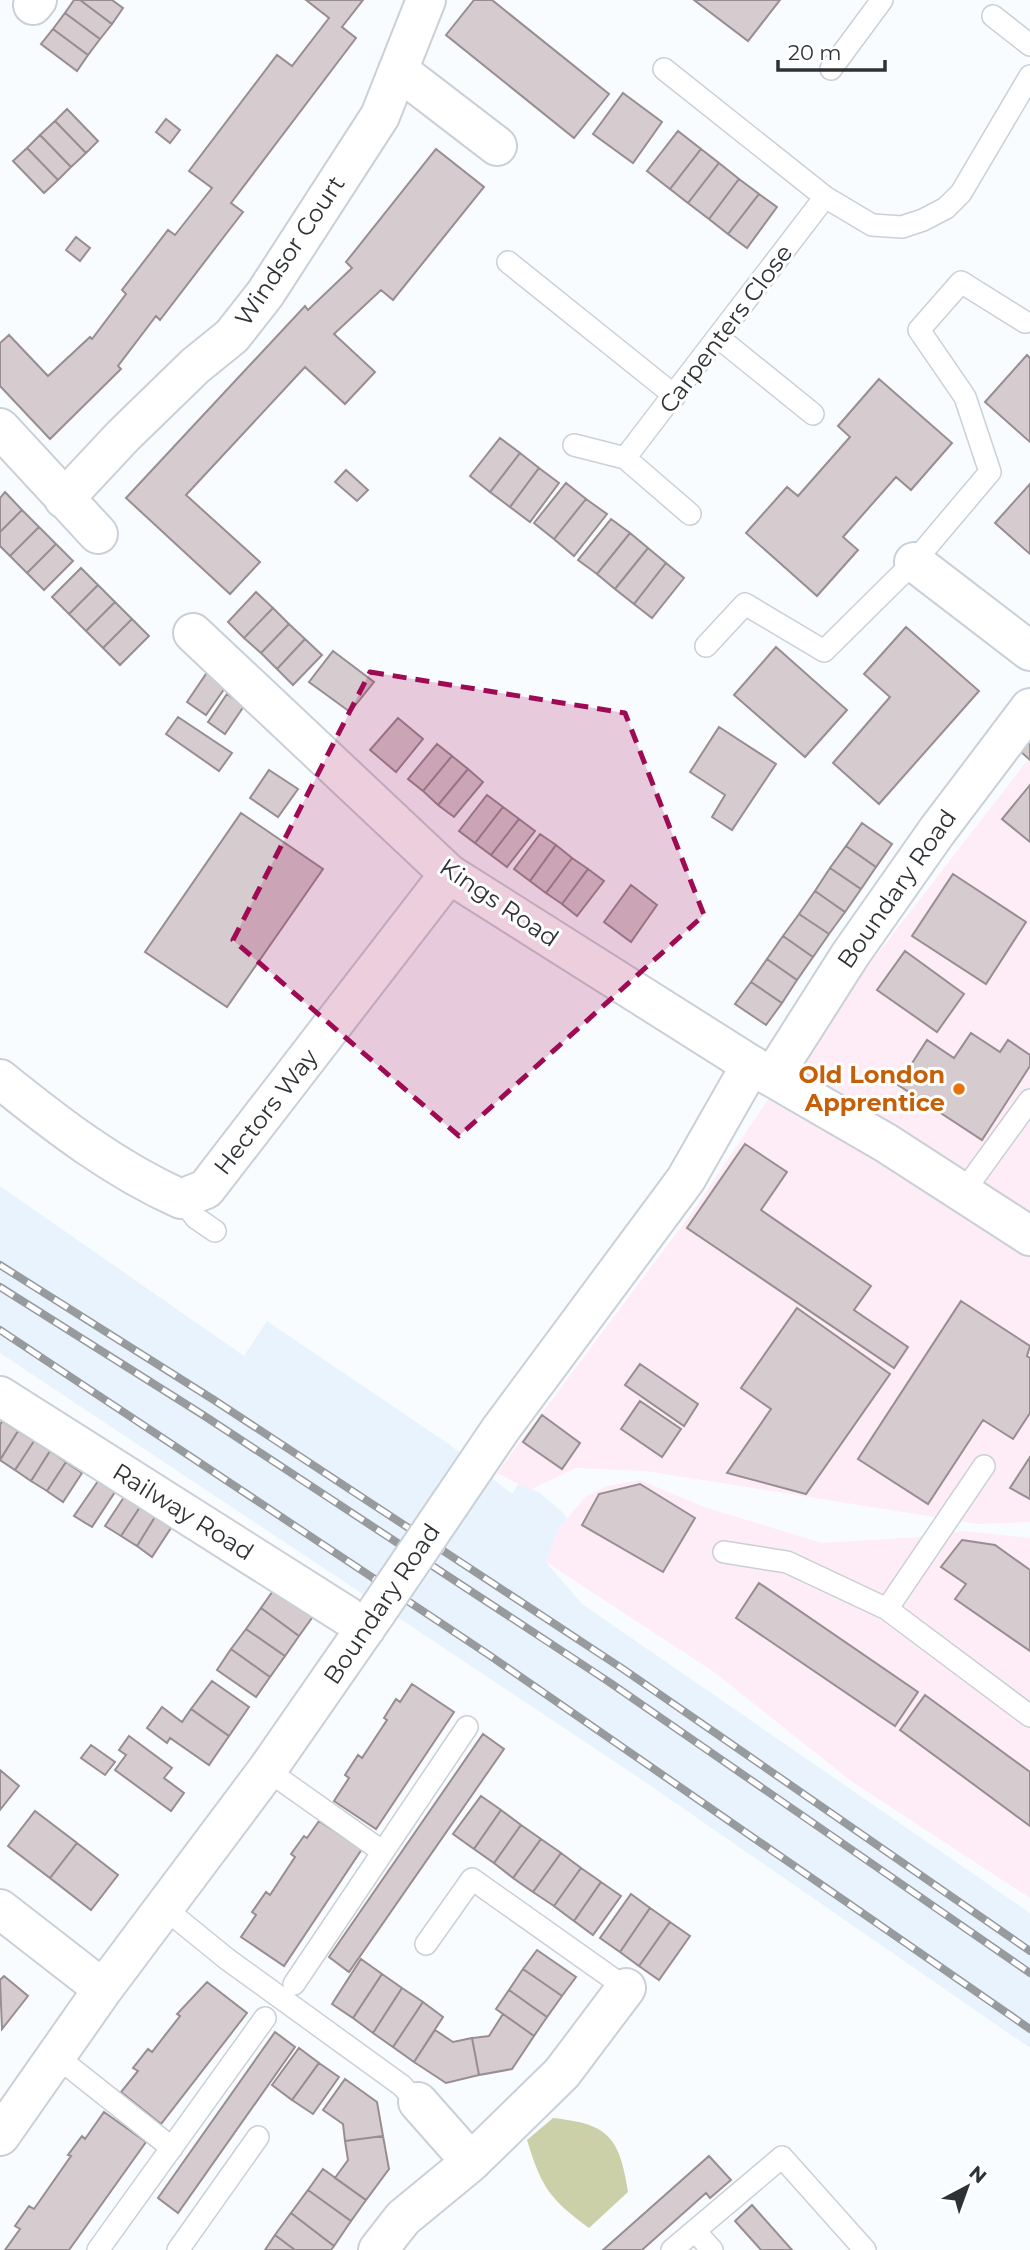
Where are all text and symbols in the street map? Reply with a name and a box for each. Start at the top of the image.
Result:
scale bar [778,28,885,72]
text: 20 m [788,40,842,65]
street label: Windsor Court [229,170,351,331]
street label: Carpenters Close [653,239,798,419]
street label: Boundary Road [831,804,962,974]
street label: Kings Road [434,852,564,953]
street label: Hectors Way [208,1043,324,1180]
place label: Old London Apprentice [798,1060,945,1117]
marker: Old London Apprentice [951,1081,967,1097]
street label: Railway Road [107,1457,259,1566]
street label: Boundary Road [317,1518,446,1690]
north arrow [932,2152,1002,2222]
text: N [964,2161,991,2188]

